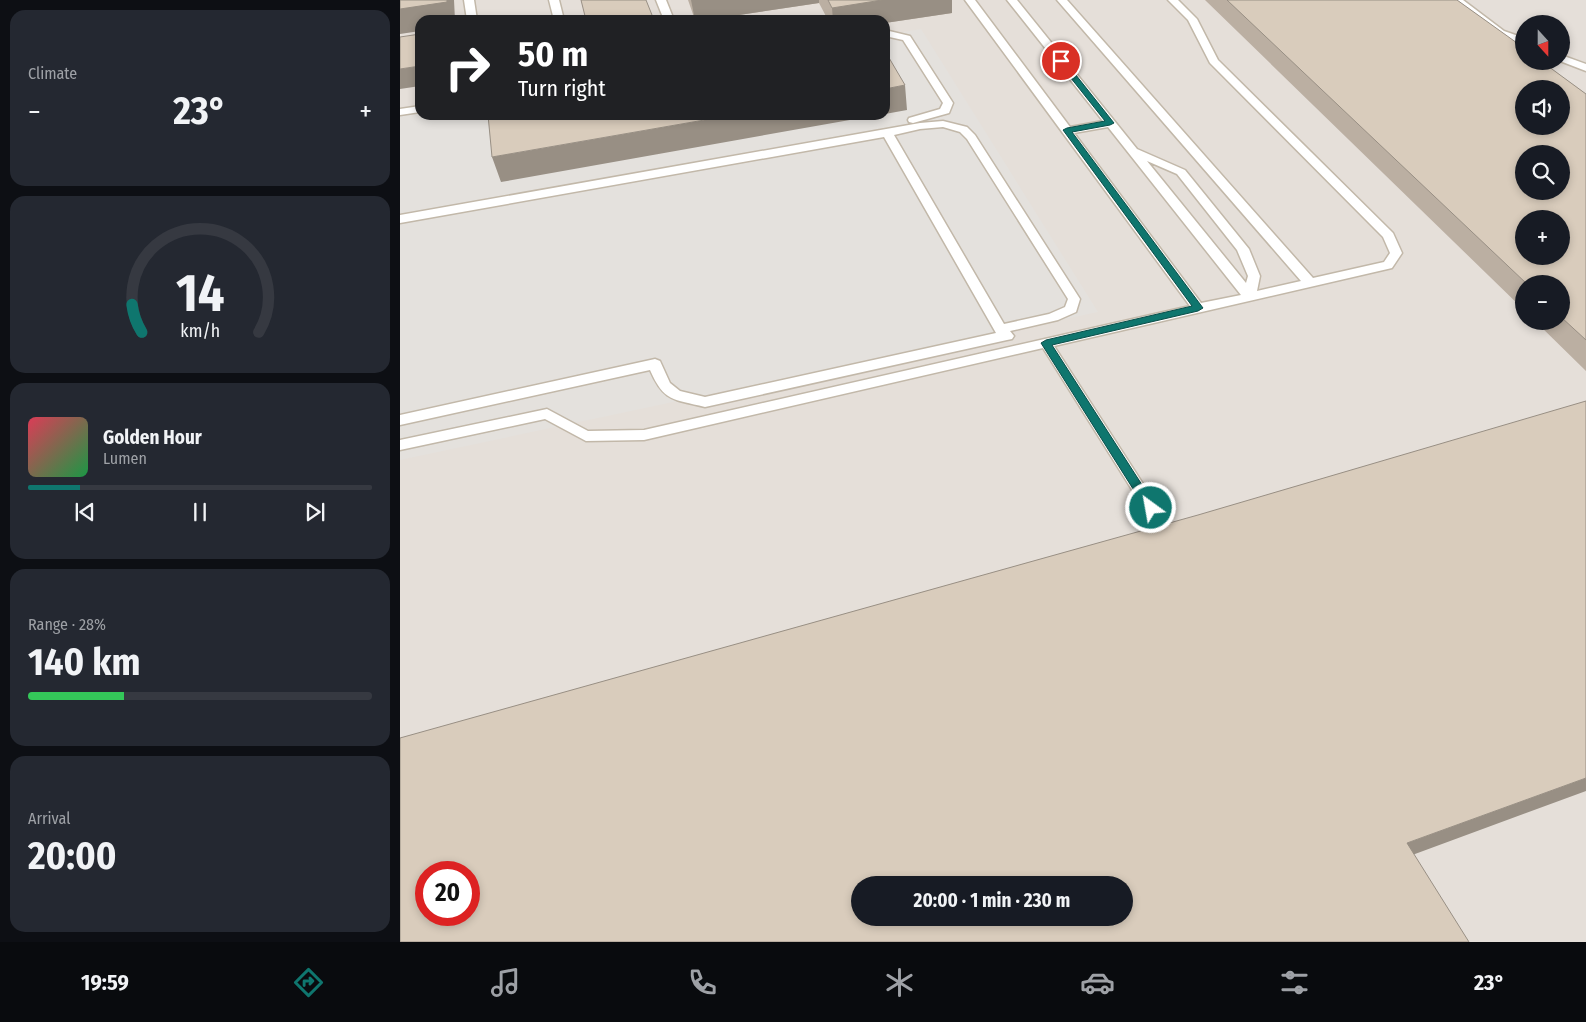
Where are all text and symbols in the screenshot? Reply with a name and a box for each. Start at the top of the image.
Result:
north arrow [1515,15,1570,70]
map controls [1515,15,1570,330]
text: 50 m [518,33,588,75]
icon: right [435,35,500,100]
pin [1040,40,1082,82]
icon: arrive [1047,47,1075,75]
text: Climate [28,64,77,83]
text: Turn right [518,75,606,102]
button: sound [1515,80,1570,135]
text: 23° [173,88,227,134]
text: − [28,95,41,128]
text: + [359,95,372,128]
button: search [1515,145,1570,200]
button: + [1515,210,1570,265]
text: 14 [176,262,224,325]
button: − [1515,275,1570,330]
text: km/h [180,320,220,342]
text: Golden Hour [103,426,202,449]
text: Lumen [103,449,147,468]
position arrow [1124,481,1176,533]
icon: previous [71,498,99,526]
icon: pause [186,498,214,526]
icon: next [301,498,329,526]
text: Range · 28% [28,615,106,634]
text: 140 km [28,639,141,685]
text: Arrival [28,809,70,828]
text: 20:00 [28,833,117,879]
speed limit sign: 20 [415,861,480,926]
text: 20:00 · 1 min · 230 m [914,889,1070,912]
icon: directions [291,965,326,1000]
icon: music [488,965,523,1000]
icon: phone [685,965,720,1000]
icon: climate [882,965,917,1000]
icon: car [1080,965,1115,1000]
icon: filters [1277,965,1312,1000]
text: 19:59 [81,969,129,996]
text: 23° [1474,969,1505,996]

